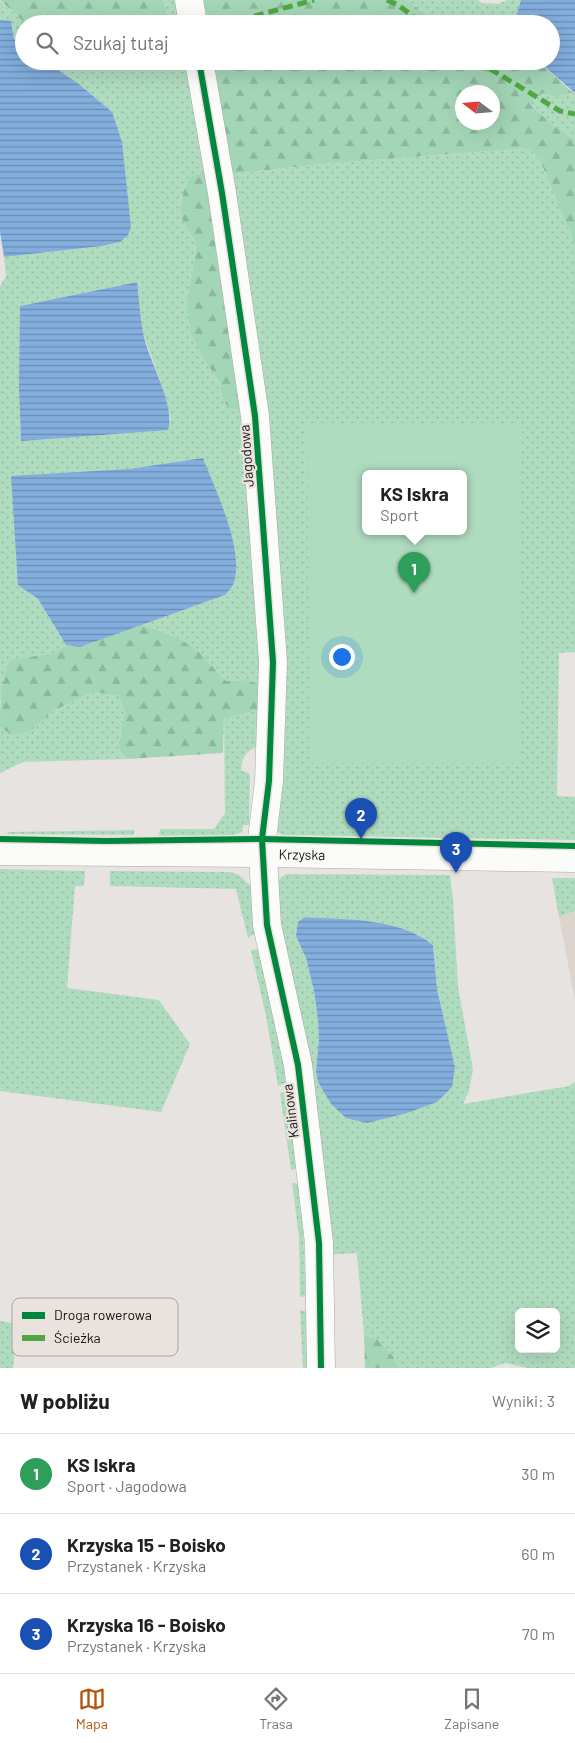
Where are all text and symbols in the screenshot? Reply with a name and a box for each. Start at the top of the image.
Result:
search box [15,15,560,70]
icon: search [33,29,61,57]
text: Szukaj tutaj [73,31,169,54]
north arrow [455,85,500,130]
street label: Jagodowa [235,424,257,488]
popup [362,470,467,535]
text: KS Iskra [380,482,449,505]
text: Sport [380,505,419,524]
pin: 1 [398,552,430,593]
your location [329,644,355,670]
pin: 2 [345,798,377,839]
pin: 3 [440,832,472,873]
street label: Krzyska [278,845,325,862]
street label: Kalinowa [278,1083,302,1139]
legend [12,1298,178,1356]
text: Droga rowerowa [54,1306,152,1323]
map controls [515,1308,560,1353]
button: layers [515,1308,560,1353]
text: Ścieżka [54,1329,101,1346]
text: W pobliżu [20,1388,110,1413]
text: Wyniki: 3 [492,1391,555,1410]
text: KS Iskra [67,1453,135,1476]
text: 1 [33,1464,39,1483]
text: 30 m [521,1464,555,1483]
text: Sport · Jagodowa [67,1476,187,1495]
text: Krzyska 15 - Boisko [67,1533,226,1556]
text: 2 [32,1544,40,1563]
text: 60 m [521,1544,555,1563]
text: Przystanek · Krzyska [67,1556,206,1575]
text: Krzyska 16 - Boisko [67,1613,226,1636]
text: 3 [32,1624,40,1643]
text: 70 m [522,1624,555,1643]
text: Przystanek · Krzyska [67,1636,206,1655]
tab: Mapa [76,1685,108,1732]
tab: Trasa [259,1685,293,1732]
tab: Zapisane [444,1685,499,1732]

